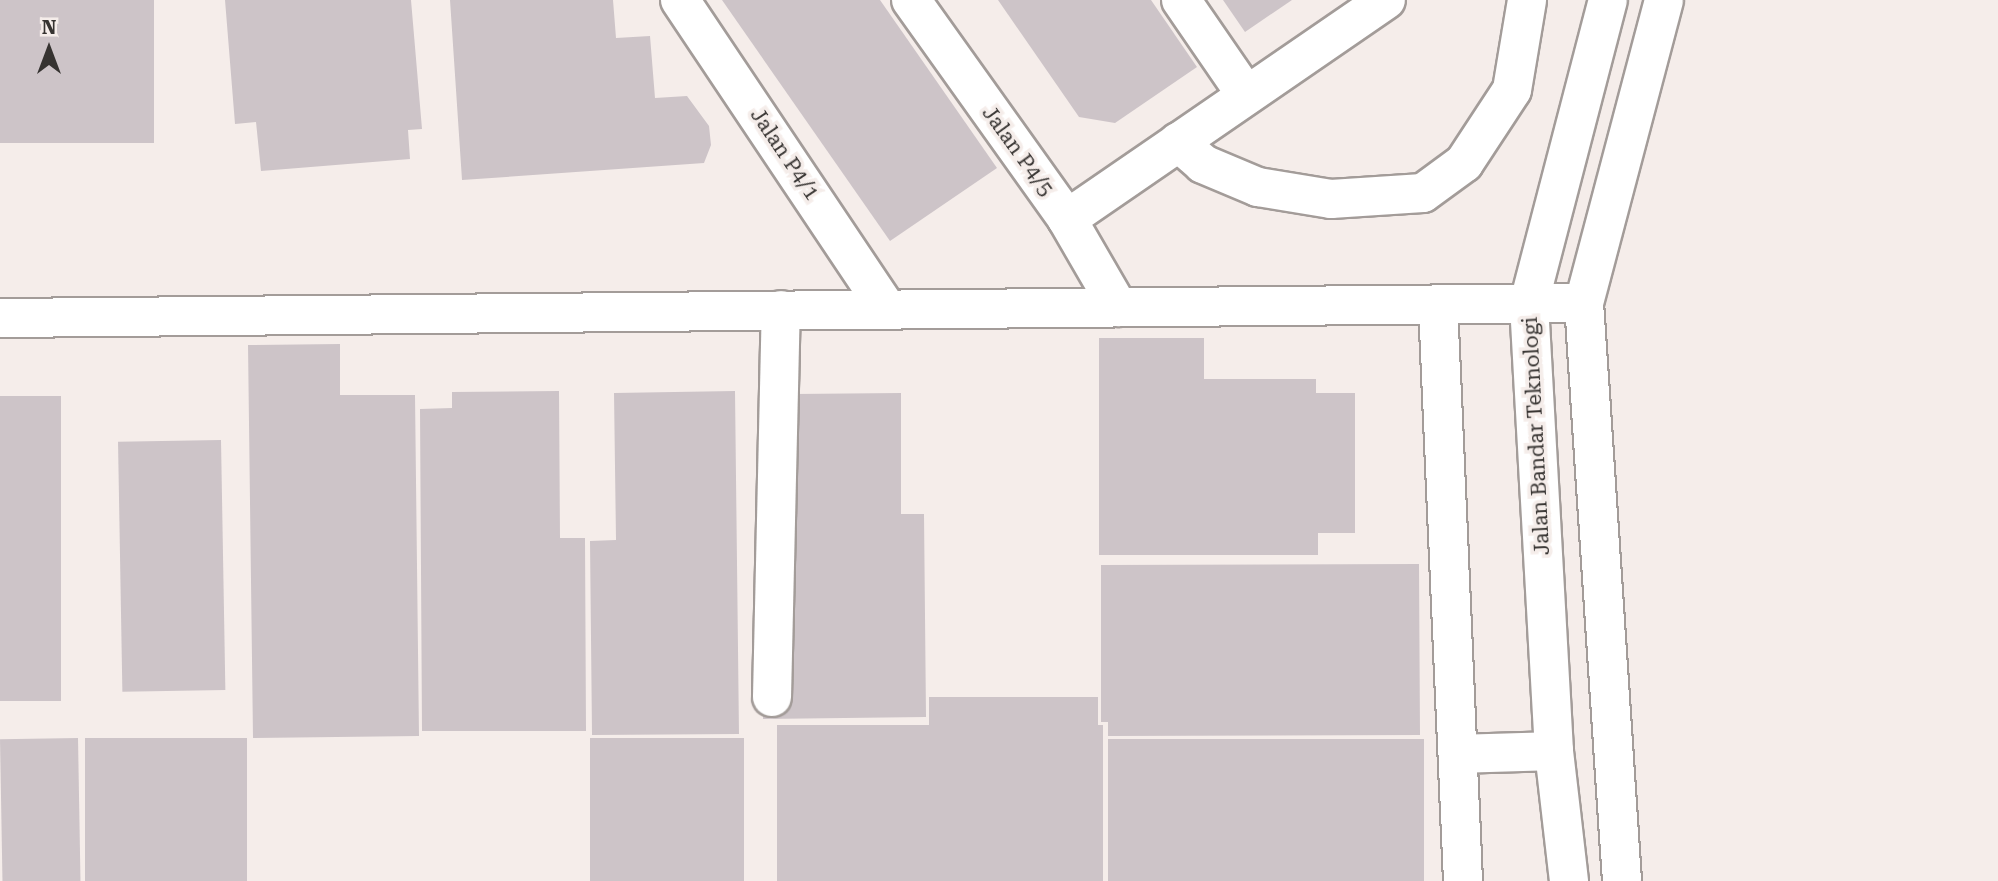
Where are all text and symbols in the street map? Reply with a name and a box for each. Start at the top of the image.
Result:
north arrow [14,14,84,84]
text: N [42,16,56,39]
street label: Jalan P4/5 [977,101,1059,201]
street label: Jalan P4/1 [745,103,825,205]
street label: Jalan Bandar Teknologi [1517,316,1555,556]

